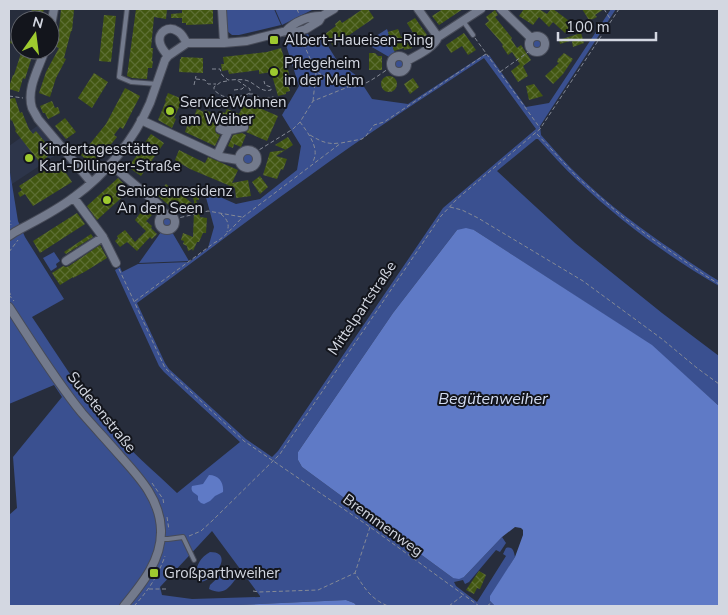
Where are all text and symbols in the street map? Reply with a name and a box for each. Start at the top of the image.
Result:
north arrow [10,10,60,60]
scale bar [558,10,656,42]
text: N [31,12,45,33]
text: 100 m [566,17,610,37]
place label: Albert-Haueisen-Ring [284,30,433,50]
marker: Albert-Haueisen-Ring [268,34,280,46]
place label: Pflegeheim in der Melm [284,53,364,90]
marker: Pflegeheim in der Melm [268,66,280,78]
place label: ServiceWohnen am Weiher [180,92,287,129]
marker: ServiceWohnen am Weiher [164,105,176,117]
place label: Kindertagesstätte Karl-Dillinger-Straße [39,139,181,176]
marker: Kindertagesstätte Karl-Dillinger-Straße [23,152,35,164]
place label: Seniorenresidenz An den Seen [117,181,233,218]
marker: Seniorenresidenz An den Seen [101,194,113,206]
street label: Mittelpartstraße [323,257,401,359]
street label: Sudetenstraße [63,367,141,457]
water label: Begütenweiher [438,388,549,410]
street label: Bremmenweg [339,489,427,561]
place label: Großparthweiher [164,563,280,583]
marker: Großparthweiher [148,567,160,579]

